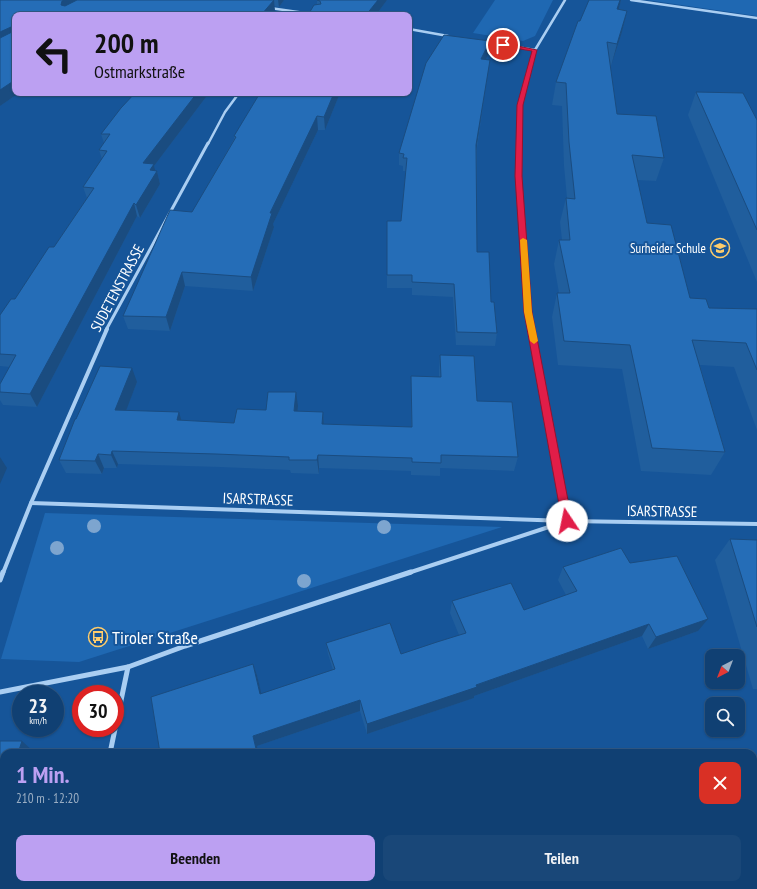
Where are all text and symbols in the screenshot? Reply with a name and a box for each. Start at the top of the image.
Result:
text: 200 m [94,24,158,61]
icon: left [28,28,80,80]
pin [486,28,520,62]
icon: arrive [492,34,514,56]
text: Ostmarkstraße [94,60,185,83]
school or university icon: Surheider Schule [709,237,731,259]
place label: Surheider Schule [630,240,706,257]
street label: SUDETENSTRASSE [86,241,148,335]
street label: ISARSTRASSE [222,488,294,510]
position arrow [546,500,588,542]
street label: ISARSTRASSE [627,501,697,521]
bus stop icon: Tiroler Straße [87,626,109,648]
place label: Tiroler Straße [112,626,198,649]
north arrow [705,649,745,689]
map controls [705,649,745,737]
speed limit sign: 30 [72,685,124,737]
text: 23 [28,693,48,719]
button: search [705,697,745,737]
text: km/h [29,714,47,727]
text: 1 Min. [16,759,70,790]
button: close [699,762,741,804]
text: 210 m · 12:20 [16,790,79,807]
button: Beenden [16,835,375,881]
button: Teilen [383,835,741,881]

